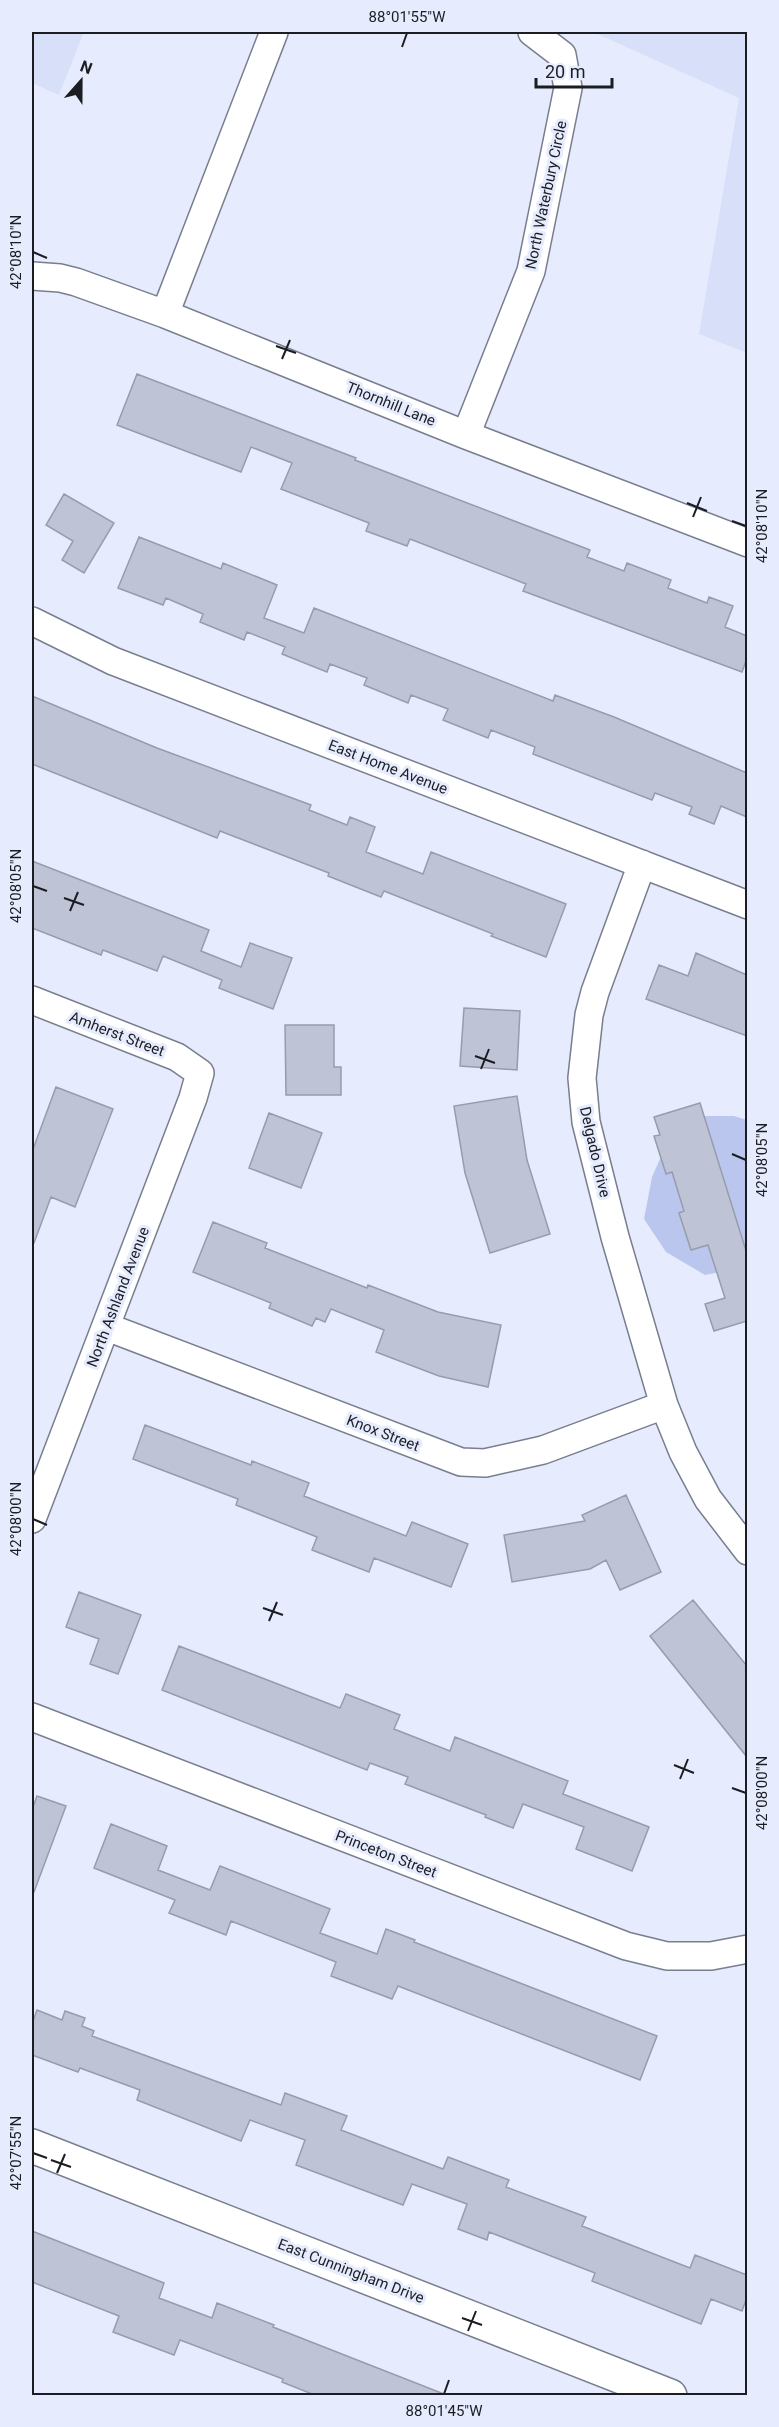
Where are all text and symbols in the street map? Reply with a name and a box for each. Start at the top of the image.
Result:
text: 88°01'55"W [369,8,445,26]
north arrow [51,51,111,111]
scale bar [536,51,612,89]
text: N [78,57,95,78]
text: 20 m [545,61,585,82]
street label: North Waterbury Circle [521,119,571,271]
text: 42°08'10"N [7,215,25,289]
street label: Thornhill Lane [344,378,438,430]
text: 42°08'10"N [753,489,771,563]
street label: East Home Avenue [326,736,450,798]
text: 42°08'05"N [7,849,25,923]
street label: Amherst Street [67,1008,167,1060]
street label: Delgado Drive [576,1105,614,1199]
text: 42°08'05"N [753,1123,771,1197]
street label: North Ashland Avenue [83,1224,153,1370]
street label: Knox Street [344,1411,422,1455]
text: 42°08'00"N [7,1482,25,1556]
text: 42°08'00"N [753,1756,771,1830]
street label: Princeton Street [333,1826,439,1882]
text: 42°07'55"N [7,2116,25,2190]
street label: East Cunningham Drive [275,2235,427,2307]
text: 88°01'45"W [406,2402,482,2420]

